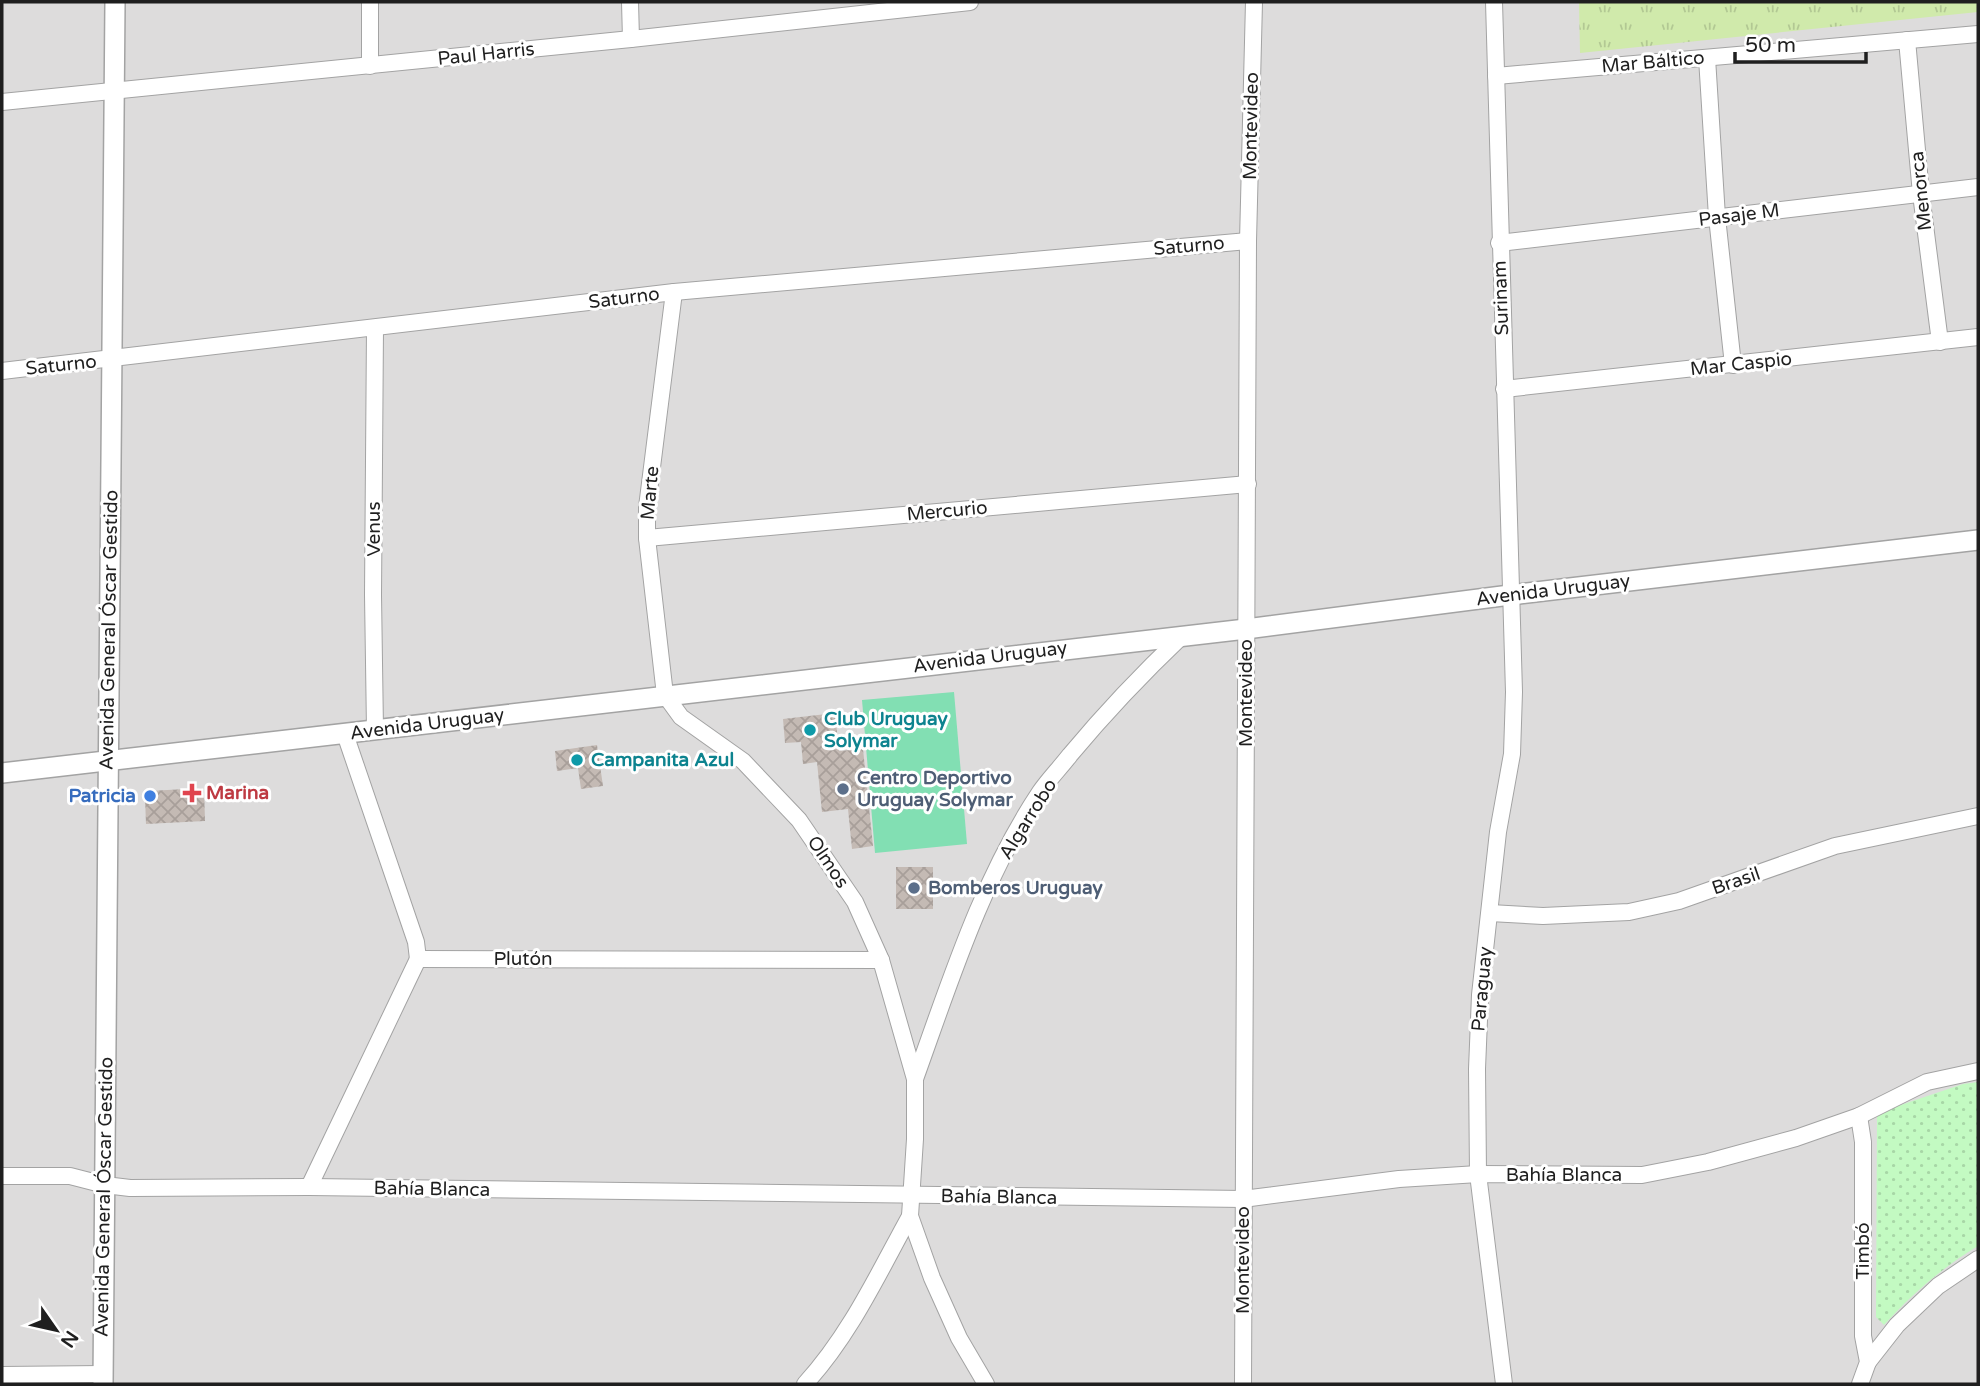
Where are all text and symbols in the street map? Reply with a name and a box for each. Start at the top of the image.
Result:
scale bar [1735,21,1866,65]
text: 50 m [1745,33,1796,58]
street label: Paul Harris [436,38,536,70]
street label: Mar Báltico [1601,47,1705,77]
street label: Montevideo [1239,72,1263,180]
street label: Menorca [1906,150,1936,232]
street label: Pasaje M [1697,199,1781,231]
street label: Saturno [1152,232,1226,260]
street label: Surinam [1489,260,1513,336]
street label: Saturno [587,283,661,313]
street label: Mar Caspio [1689,348,1793,380]
street label: Saturno [24,350,98,380]
street label: Marte [637,465,663,521]
street label: Avenida General Óscar Gestido [95,490,122,770]
street label: Mercurio [906,497,988,525]
street label: Venus [363,501,385,557]
street label: Avenida Uruguay [1475,570,1631,610]
street label: Avenida Uruguay [912,637,1068,677]
street label: Montevideo [1235,639,1257,747]
street label: Avenida Uruguay [349,704,505,744]
place label: Club Uruguay Solymar [824,708,948,753]
marker: Club Uruguay Solymar [802,722,818,738]
place label: Campanita Azul [591,749,734,772]
marker: Campanita Azul [569,752,585,768]
place label: Centro Deportivo Uruguay Solymar [857,767,1013,812]
street label: Algarrobo [995,775,1061,863]
marker: Centro Deportivo Uruguay Solymar [835,781,851,797]
place label: Marina [206,782,269,804]
place label: Patricia [68,785,136,807]
marker: Marina [184,785,200,801]
marker: Patricia [142,788,158,804]
street label: Olmos [803,832,853,892]
street label: Brasil [1709,863,1763,899]
place label: Bomberos Uruguay [928,877,1103,900]
marker: Bomberos Uruguay [906,880,922,896]
street label: Paraguay [1467,946,1497,1032]
street label: Plutón [493,948,553,970]
street label: Avenida General Óscar Gestido [90,1057,117,1337]
street label: Bahía Blanca [1506,1164,1622,1186]
street label: Bahía Blanca [374,1177,490,1201]
street label: Bahía Blanca [941,1185,1057,1209]
street label: Montevideo [1232,1206,1254,1314]
street label: Timbó [1852,1222,1874,1280]
north arrow [21,1295,91,1365]
text: N [56,1326,83,1351]

